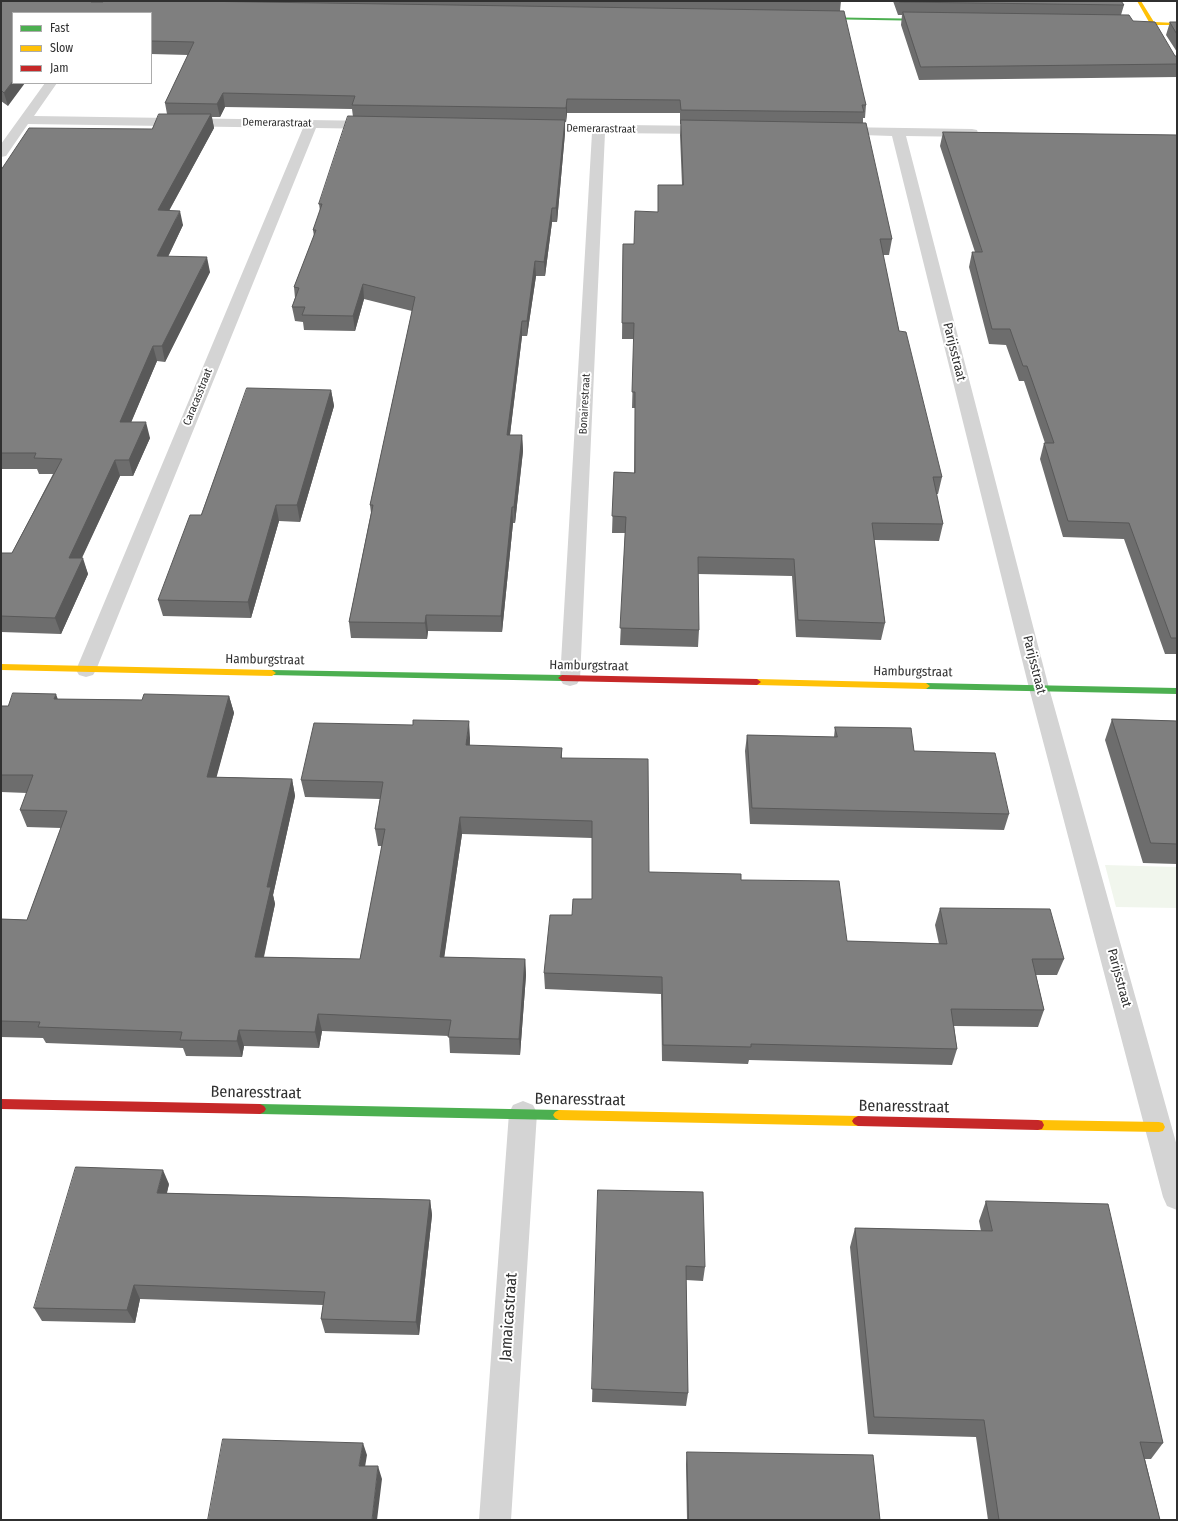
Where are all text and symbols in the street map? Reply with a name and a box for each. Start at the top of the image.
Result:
legend [12,12,152,84]
text: Fast [50,21,69,35]
text: Slow [50,41,73,55]
text: Jam [50,61,68,75]
street label: Demerarastraat [242,116,312,130]
street label: Demerarastraat [566,122,636,136]
street label: Parijsstraat [939,321,969,383]
street label: Caracasstraat [181,367,215,427]
street label: Bonairestraat [577,373,593,435]
street label: Parijsstraat [1019,634,1049,696]
street label: Hamburgstraat [225,652,305,668]
street label: Hamburgstraat [549,658,629,674]
street label: Hamburgstraat [873,664,953,680]
street label: Parijsstraat [1104,947,1134,1009]
street label: Benaresstraat [211,1083,301,1103]
street label: Benaresstraat [535,1090,625,1110]
street label: Benaresstraat [859,1097,949,1117]
street label: Jamaicastraat [496,1272,522,1362]

